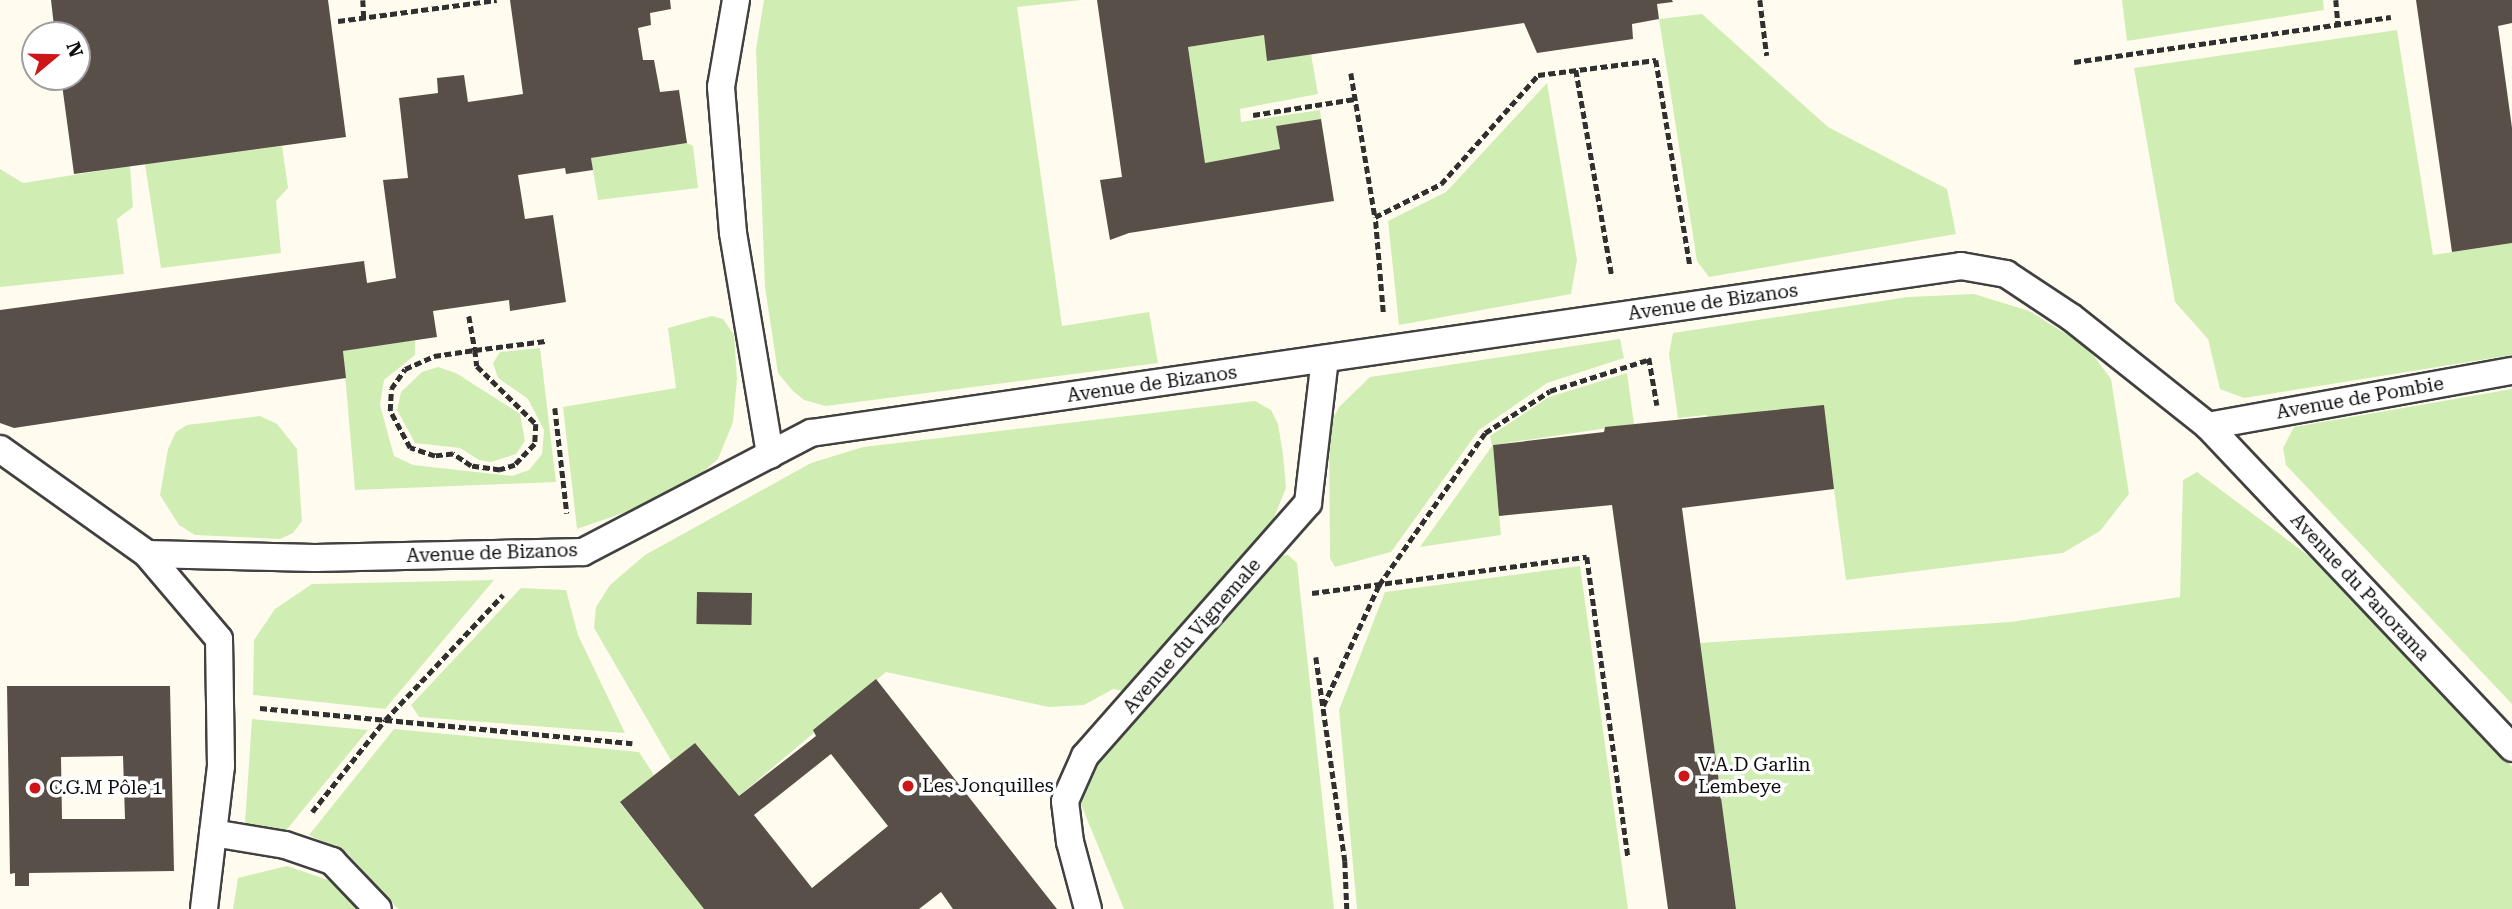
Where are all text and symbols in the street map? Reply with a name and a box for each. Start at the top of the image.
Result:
north arrow [21,21,91,91]
text: N [61,39,88,60]
street label: Avenue de Bizanos [1627,279,1799,325]
street label: Avenue de Bizanos [1066,361,1238,407]
street label: Avenue de Pombie [2275,372,2445,424]
street label: Avenue du Panorama [2286,509,2434,665]
street label: Avenue de Bizanos [406,539,578,567]
street label: Avenue du Vignemale [1118,554,1266,718]
place label: V.A.D Garlin Lembeye [1698,754,1811,798]
marker: V.A.D Garlin Lembeye [1676,768,1692,784]
place label: Les Jonquilles [922,775,1054,797]
place label: C.G.M Pôle 1 [49,777,163,799]
marker: Les Jonquilles [900,778,916,794]
marker: C.G.M Pôle 1 [27,780,43,796]

